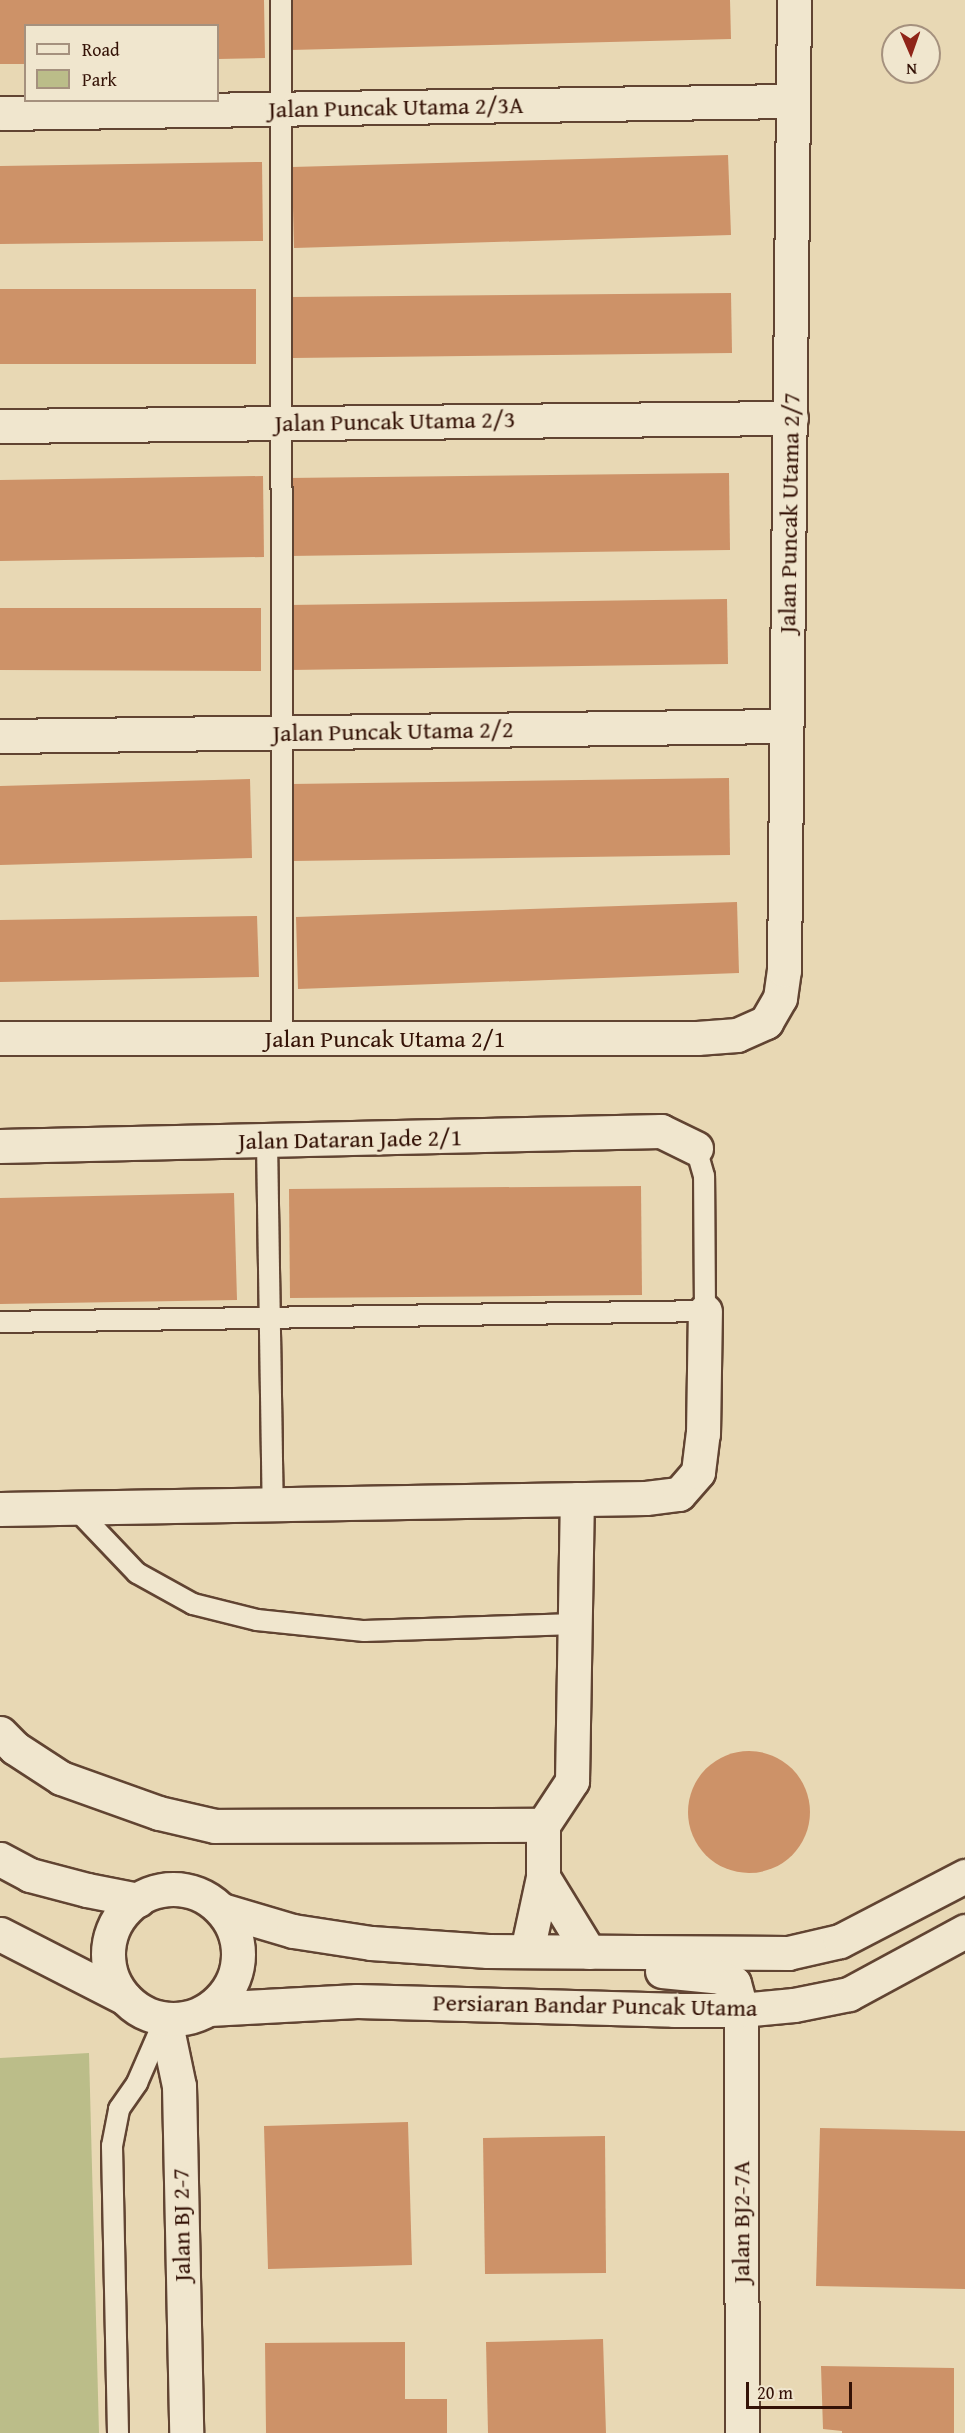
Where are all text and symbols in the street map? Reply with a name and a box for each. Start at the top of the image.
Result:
legend [24,24,219,102]
north arrow [881,24,941,84]
text: Road [82,36,120,63]
text: N [906,58,917,82]
text: Park [82,66,117,93]
street label: Jalan Puncak Utama 2/3A [268,90,524,124]
street label: Jalan Puncak Utama 2/7 [773,392,805,634]
street label: Jalan Puncak Utama 2/3 [274,405,516,437]
street label: Jalan Puncak Utama 2/2 [272,715,514,747]
street label: Jalan Puncak Utama 2/1 [265,1025,505,1053]
street label: Jalan Dataran Jade 2/1 [238,1123,462,1155]
street label: Persiaran Bandar Puncak Utama [432,1988,758,2022]
street label: Jalan BJ2-7A [727,2161,755,2283]
street label: Jalan BJ 2-7 [166,2168,196,2282]
scale bar [749,2370,856,2408]
text: 20 m [757,2379,793,2406]

